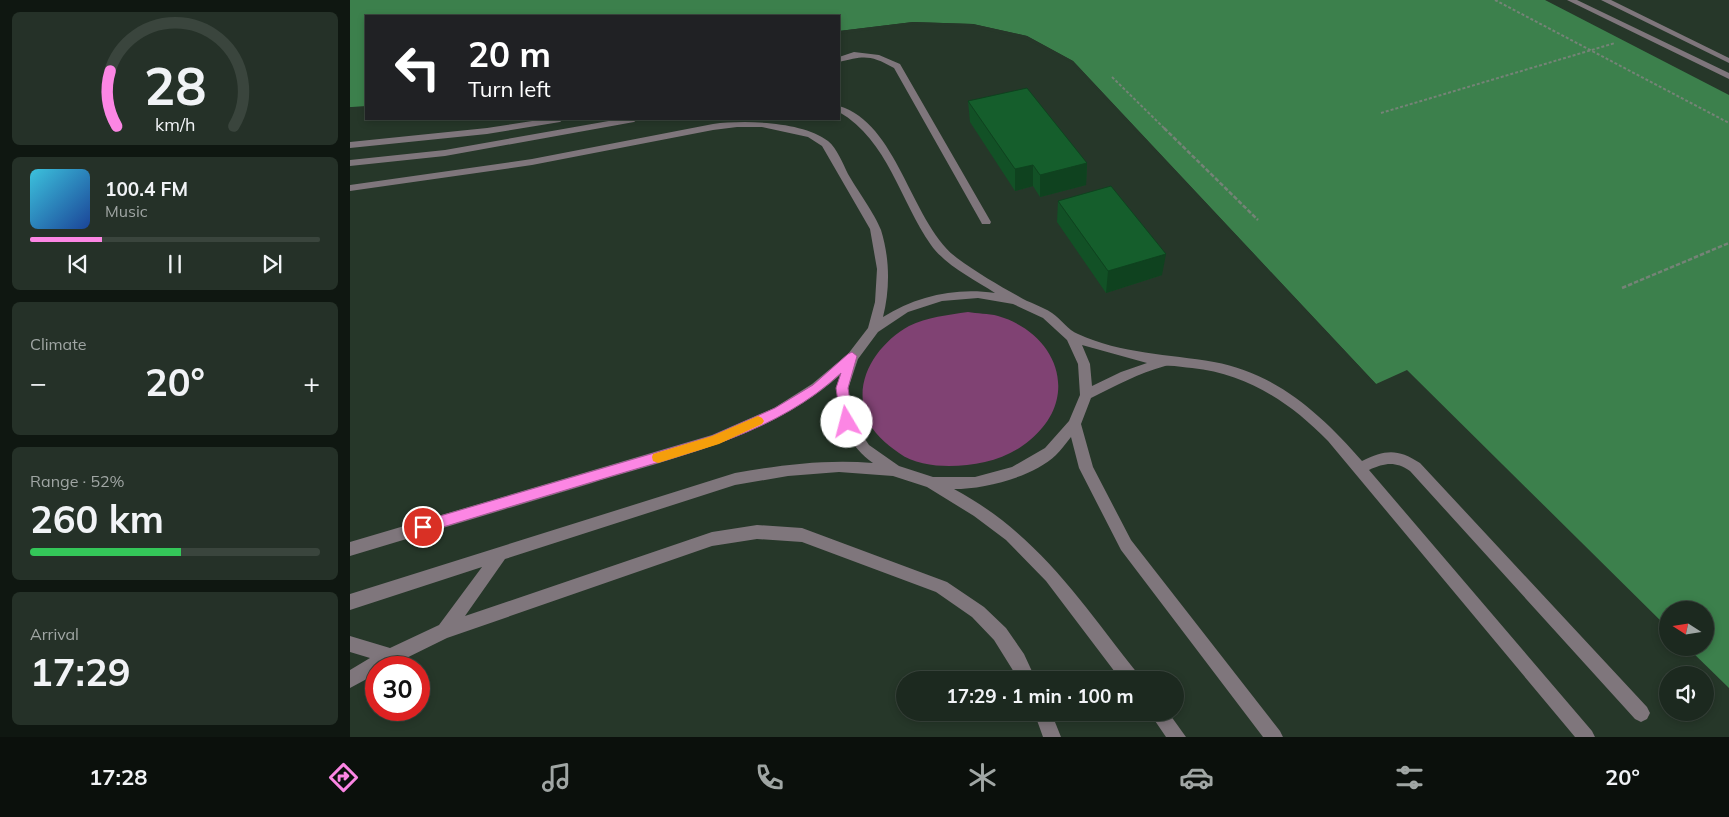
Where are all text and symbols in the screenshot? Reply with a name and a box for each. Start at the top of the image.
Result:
text: 20 m [468,32,551,76]
icon: left [385,35,450,100]
text: 28 [144,53,206,118]
text: Turn left [468,75,551,103]
text: km/h [155,113,195,135]
text: 100.4 FM [105,177,188,201]
text: Music [105,201,148,221]
icon: previous [64,250,92,278]
icon: pause [161,250,189,278]
icon: next [258,250,286,278]
text: Climate [30,334,86,354]
text: 20° [145,358,205,406]
text: − [30,365,47,400]
text: + [303,365,320,400]
position arrow [820,395,872,447]
text: Range · 52% [30,471,125,491]
text: 260 km [30,495,164,543]
pin [402,506,444,548]
icon: arrive [409,513,437,541]
north arrow [1659,601,1714,656]
map controls [1659,601,1714,721]
text: Arrival [30,624,79,644]
text: 17:29 [30,648,131,696]
speed limit sign: 30 [365,656,430,721]
button: sound [1659,666,1714,721]
text: 17:29 · 1 min · 100 m [946,684,1134,708]
icon: directions [326,760,361,795]
icon: music [539,760,574,795]
icon: phone [752,760,787,795]
icon: climate [965,760,1000,795]
icon: car [1179,760,1214,795]
icon: filters [1392,760,1427,795]
text: 17:28 [89,763,147,791]
text: 20° [1605,763,1640,791]

